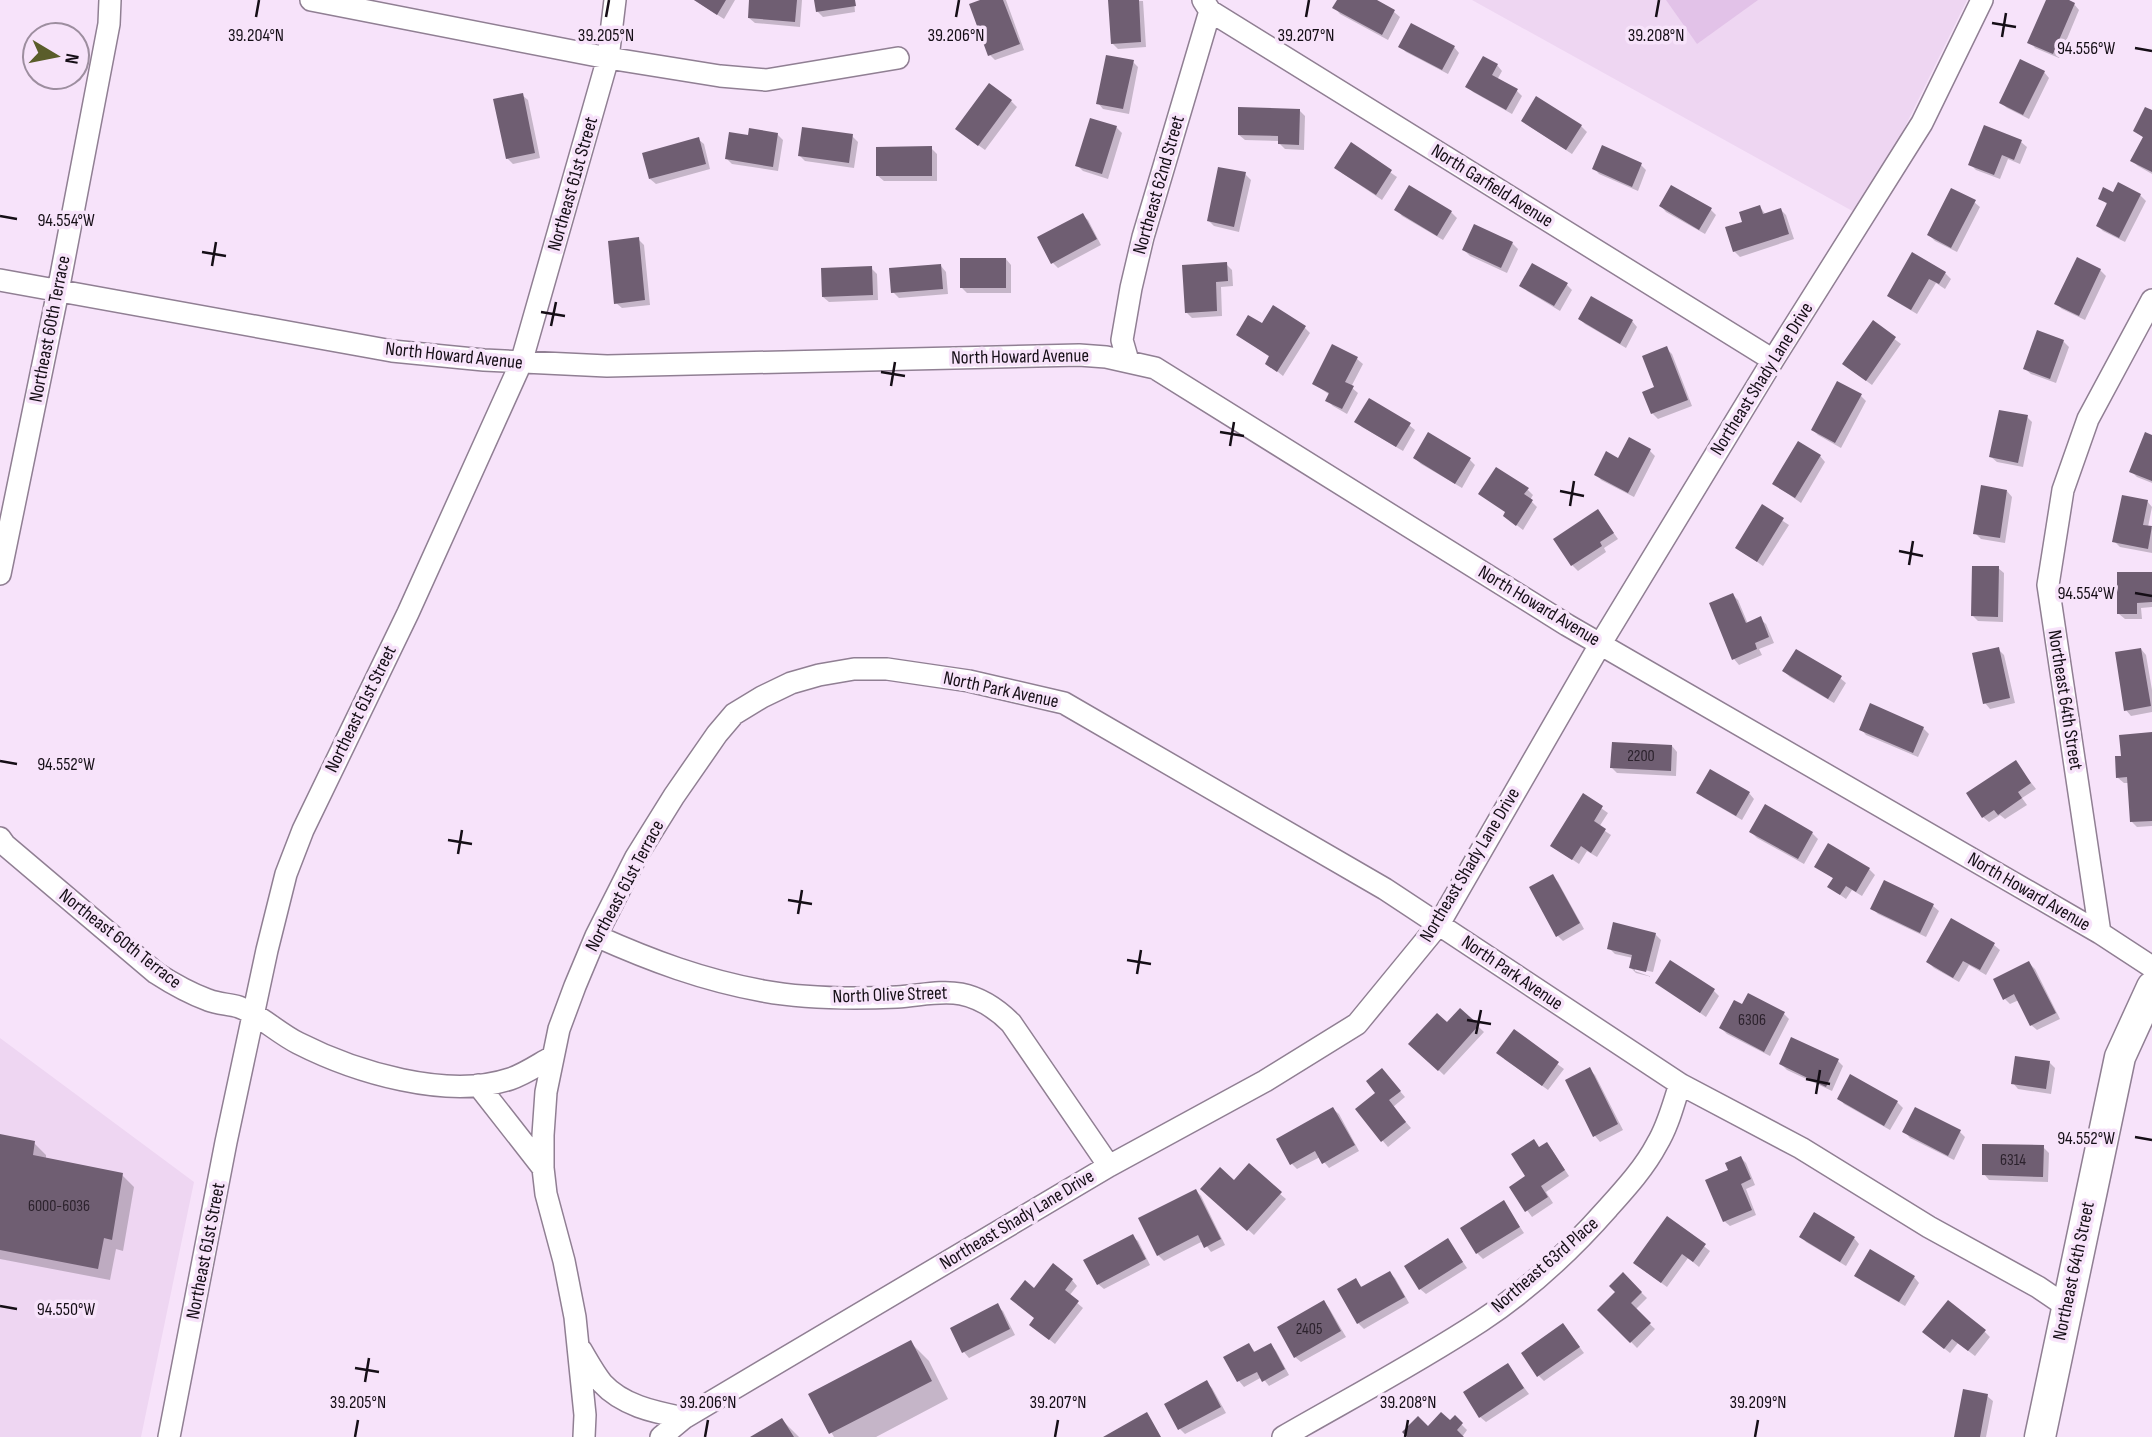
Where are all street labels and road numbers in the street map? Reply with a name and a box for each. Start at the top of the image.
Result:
street label: Northeast 62nd Street [1128,113,1190,257]
street label: Northeast 61st Street [543,114,603,254]
street label: North Garfield Avenue [1427,139,1557,233]
street label: Northeast 60th Terrace [25,254,75,404]
street label: Northeast Shady Lane Drive [1706,298,1818,460]
street label: North Howard Avenue [384,337,524,375]
street label: North Howard Avenue [951,344,1089,370]
street label: North Howard Avenue [1474,561,1604,651]
street label: Northeast 64th Street [2043,628,2087,772]
street label: Northeast 61st Street [320,642,402,776]
street label: North Park Avenue [941,667,1061,713]
street label: Northeast Shady Lane Drive [1415,784,1525,946]
street label: Northeast 61st Terrace [581,816,669,956]
street label: North Howard Avenue [1964,848,2094,936]
street label: Northeast 60th Terrace [54,884,186,994]
street label: North Park Avenue [1457,931,1567,1015]
street label: North Olive Street [832,981,948,1008]
street label: Northeast Shady Lane Drive [936,1165,1098,1275]
street label: Northeast 61st Street [181,1181,231,1321]
street label: Northeast 64th Street [2048,1199,2100,1343]
street label: Northeast 63rd Place [1487,1212,1603,1318]

